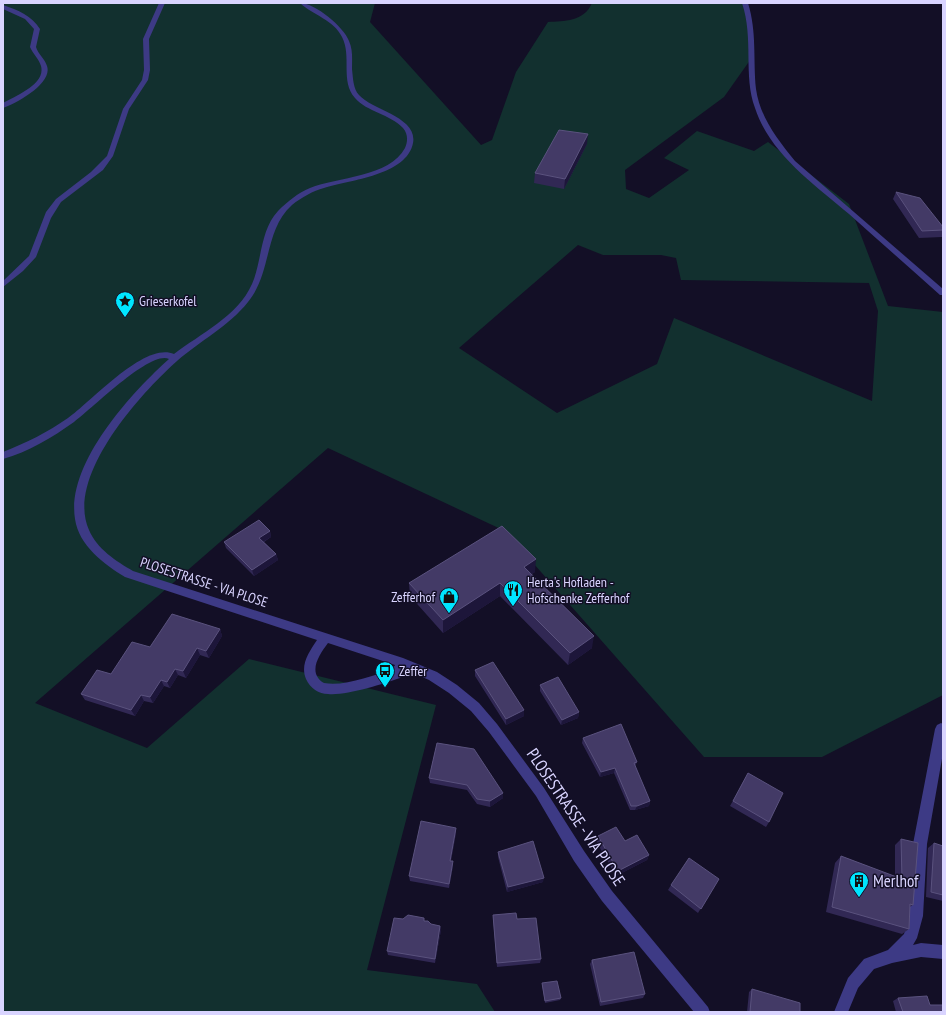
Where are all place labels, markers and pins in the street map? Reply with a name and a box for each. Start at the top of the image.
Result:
place icon: Grieserkofel [114,290,136,318]
place label: Grieserkofel [139,292,197,310]
place label: Herta's Hofladen - Hofschenke Zefferhof [527,573,630,607]
restaurant icon: Herta's Hofladen - Hofschenke Zefferhof [502,579,524,607]
shop icon: Zefferhof [438,586,460,614]
place label: Zefferhof [391,588,435,606]
bus stop icon: Zeffer [374,660,396,688]
place label: Zeffer [399,662,427,680]
building icon: Merlhof [848,870,870,898]
place label: Merlhof [873,870,919,892]

